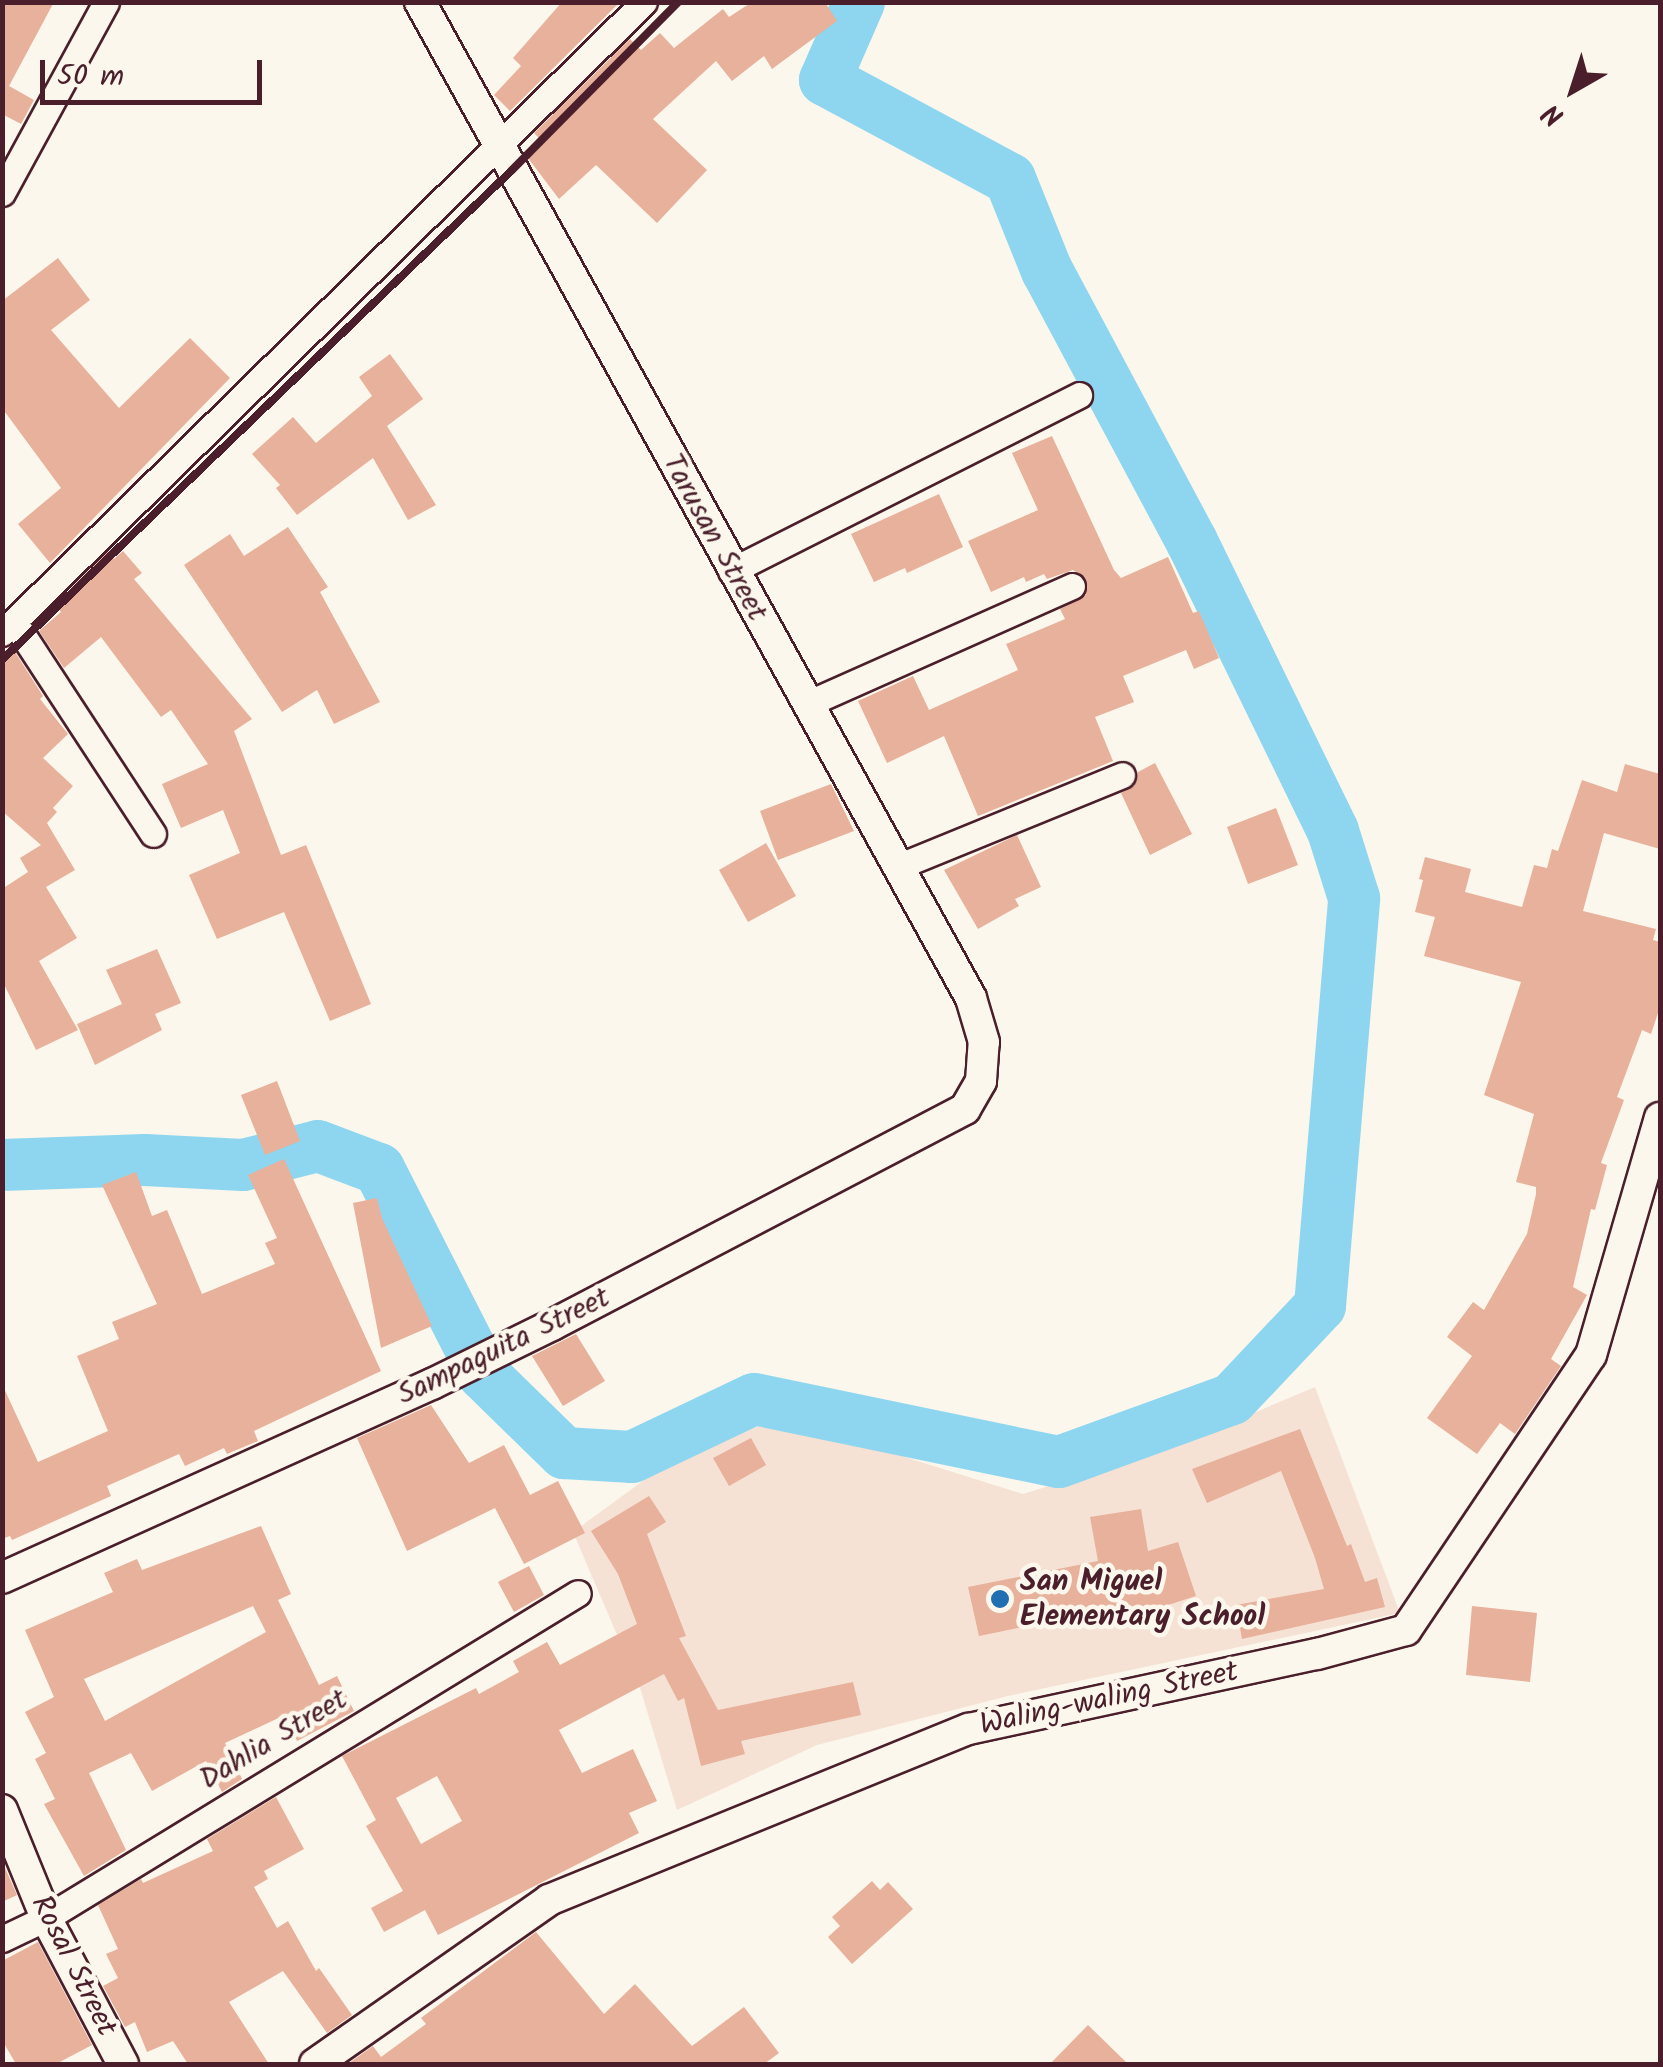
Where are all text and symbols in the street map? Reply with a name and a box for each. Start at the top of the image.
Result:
scale bar [45,40,268,102]
north arrow [1523,40,1623,140]
text: 50 m [57,53,124,101]
text: N [1533,91,1575,137]
street label: Tarusan Street [653,448,775,628]
street label: Sampaguita Street [392,1280,616,1414]
place label: San Miguel Elementary School [1020,1564,1265,1634]
marker: San Miguel Elementary School [989,1588,1011,1610]
street label: Waling-waling Street [977,1654,1241,1744]
street label: Dahlia Street [194,1682,354,1798]
street label: Rosal Street [22,1889,124,2043]

